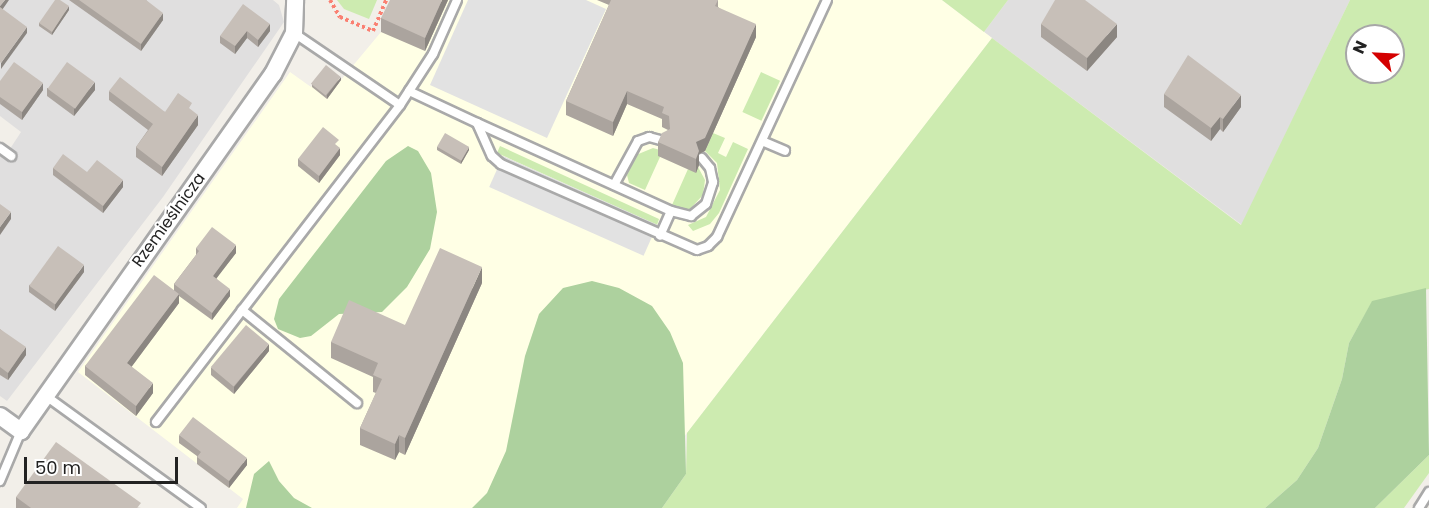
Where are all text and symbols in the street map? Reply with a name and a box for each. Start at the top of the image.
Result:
north arrow [1345,24,1405,84]
text: N [1347,37,1373,57]
street label: Rzemieślnicza [128,169,210,271]
scale bar [27,445,182,483]
text: 50 m [35,455,81,480]

